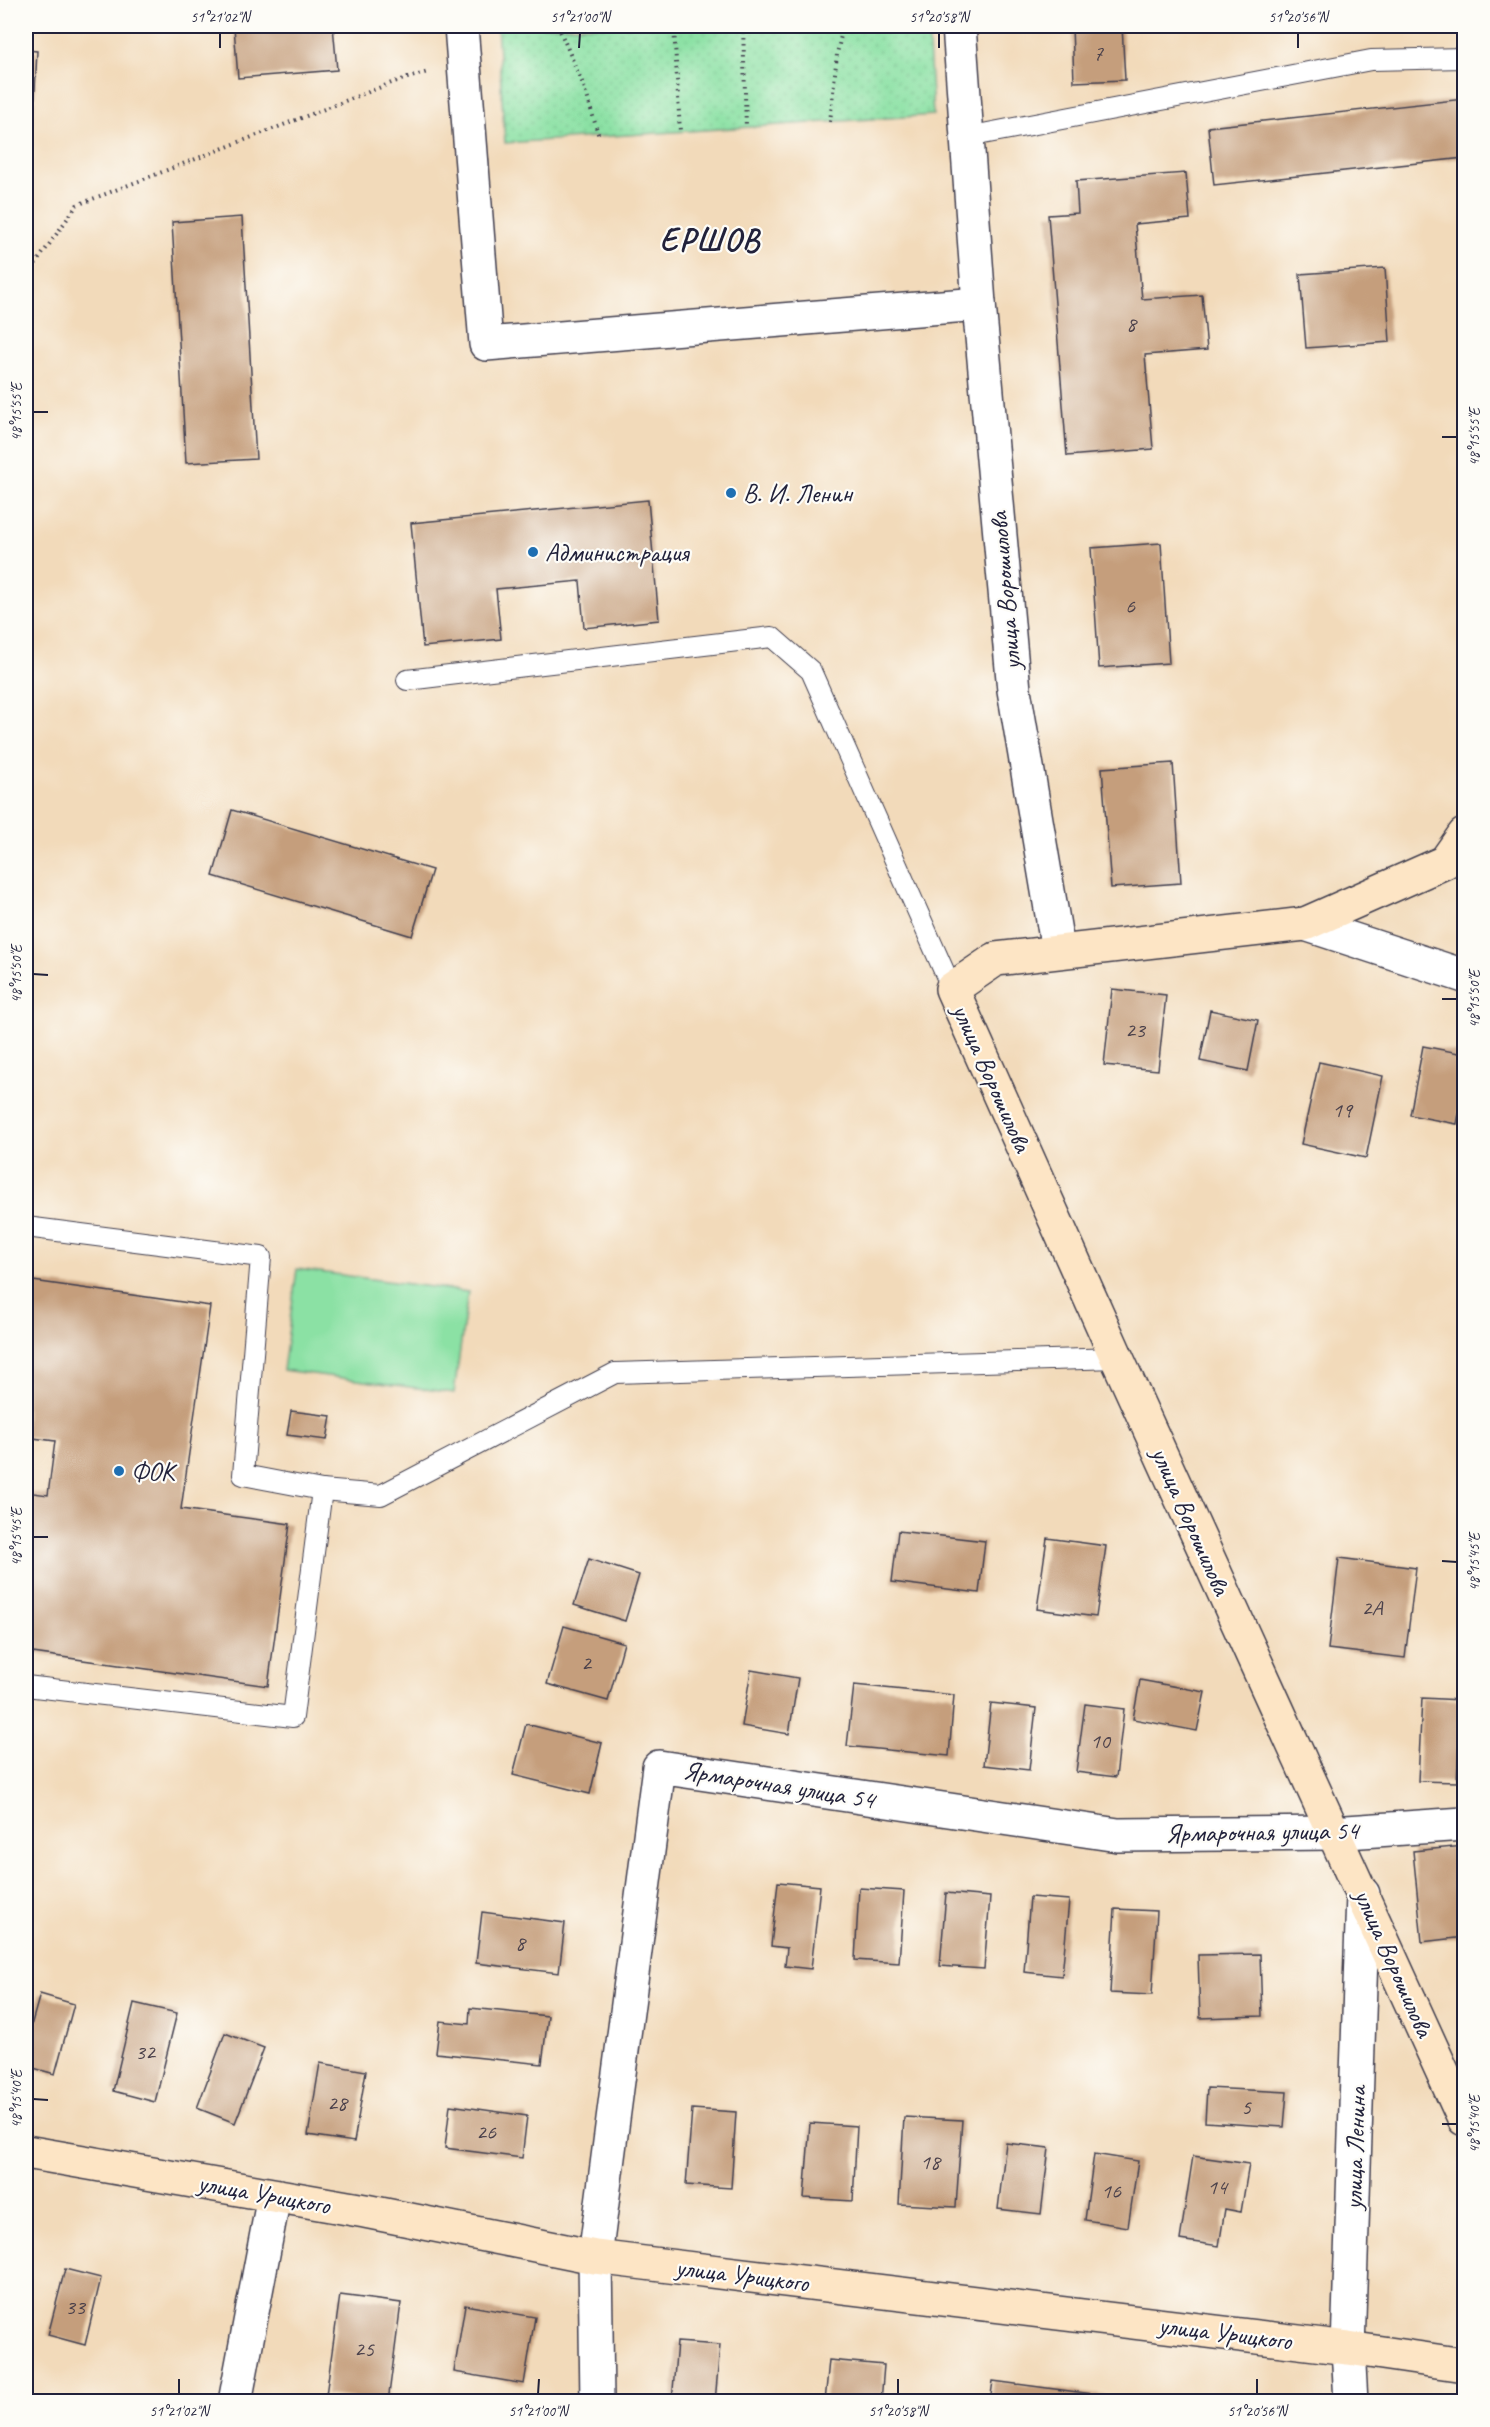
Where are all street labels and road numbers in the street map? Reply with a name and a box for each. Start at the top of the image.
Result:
street label: улица Ворошилова [982,509,1029,673]
street label: улица Ворошилова [944,997,1040,1159]
street label: улица Ворошилова [1143,1440,1239,1602]
street label: Ярмарочная улица 54 [681,1754,879,1817]
street label: Ярмарочная улица 54 [1165,1814,1361,1850]
street label: улица Ворошилова [1346,1882,1442,2044]
street label: улица Ленина [1336,2083,1374,2212]
street label: улица Урицкого [193,2166,334,2222]
street label: улица Урицкого [672,2250,812,2300]
street label: улица Урицкого [1155,2308,1295,2358]

